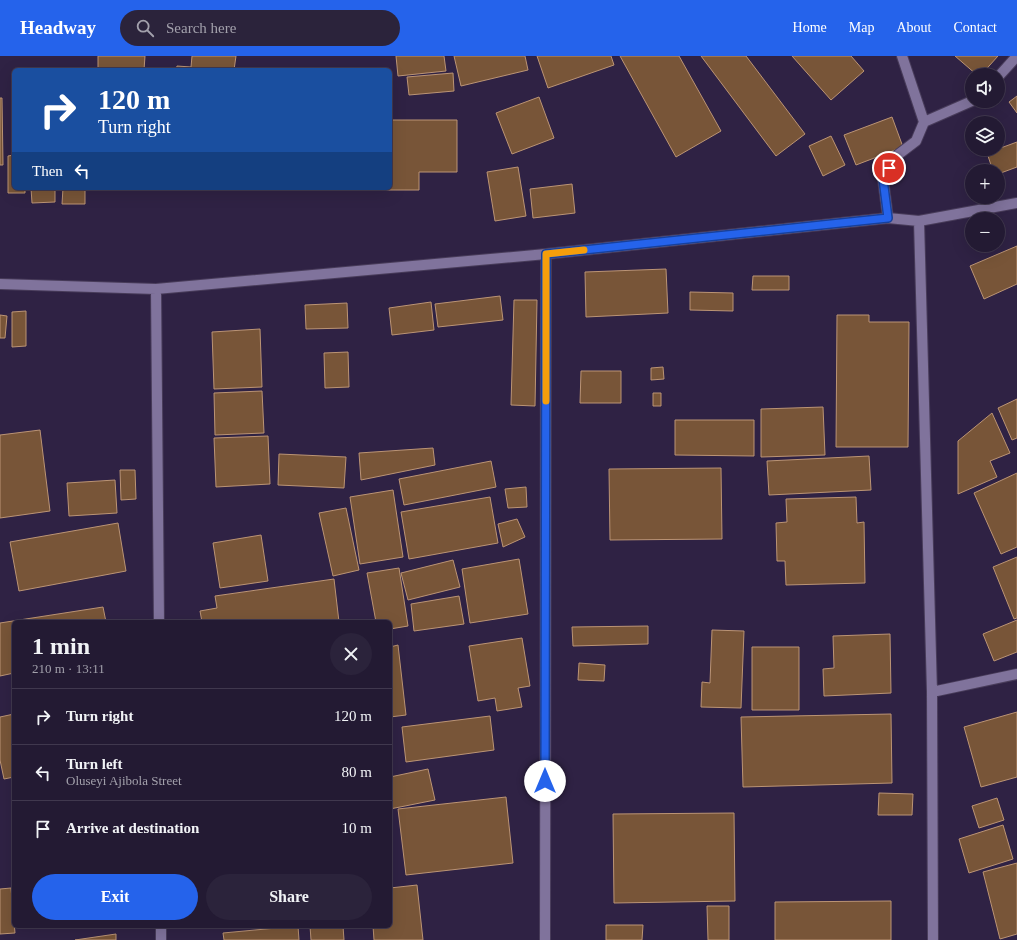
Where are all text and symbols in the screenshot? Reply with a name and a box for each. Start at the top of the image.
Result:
search box [120,10,400,46]
text: Headway [20,17,96,38]
icon: search [134,17,156,39]
text: Search here [166,20,236,36]
text: Home [793,20,827,35]
text: Map [849,20,874,35]
text: About [896,20,931,35]
text: Contact [953,20,997,35]
map controls [965,68,1005,252]
button: sound [965,68,1005,108]
icon: right [32,84,84,136]
text: 120 m [98,84,170,115]
button: layers [965,116,1005,156]
text: Turn right [98,117,171,137]
pin [872,151,906,185]
icon: arrive [878,157,900,179]
icon: left [71,160,93,182]
text: Then [32,163,63,179]
button: + [965,164,1005,204]
button: − [965,212,1005,252]
text: 1 min [32,633,90,659]
button: close [330,633,372,675]
text: 210 m · 13:11 [32,661,105,676]
icon: right [32,706,54,728]
text: Turn right [66,708,133,724]
text: 120 m [334,708,372,724]
text: Turn left [66,756,123,772]
position arrow [524,760,566,802]
icon: left [32,762,54,784]
text: 80 m [342,764,372,780]
text: Oluseyi Ajibola Street [66,773,182,788]
icon: arrive [32,818,54,840]
text: Arrive at destination [66,820,199,836]
text: 10 m [342,820,372,836]
button: Exit [32,874,198,920]
button: Share [206,874,372,920]

